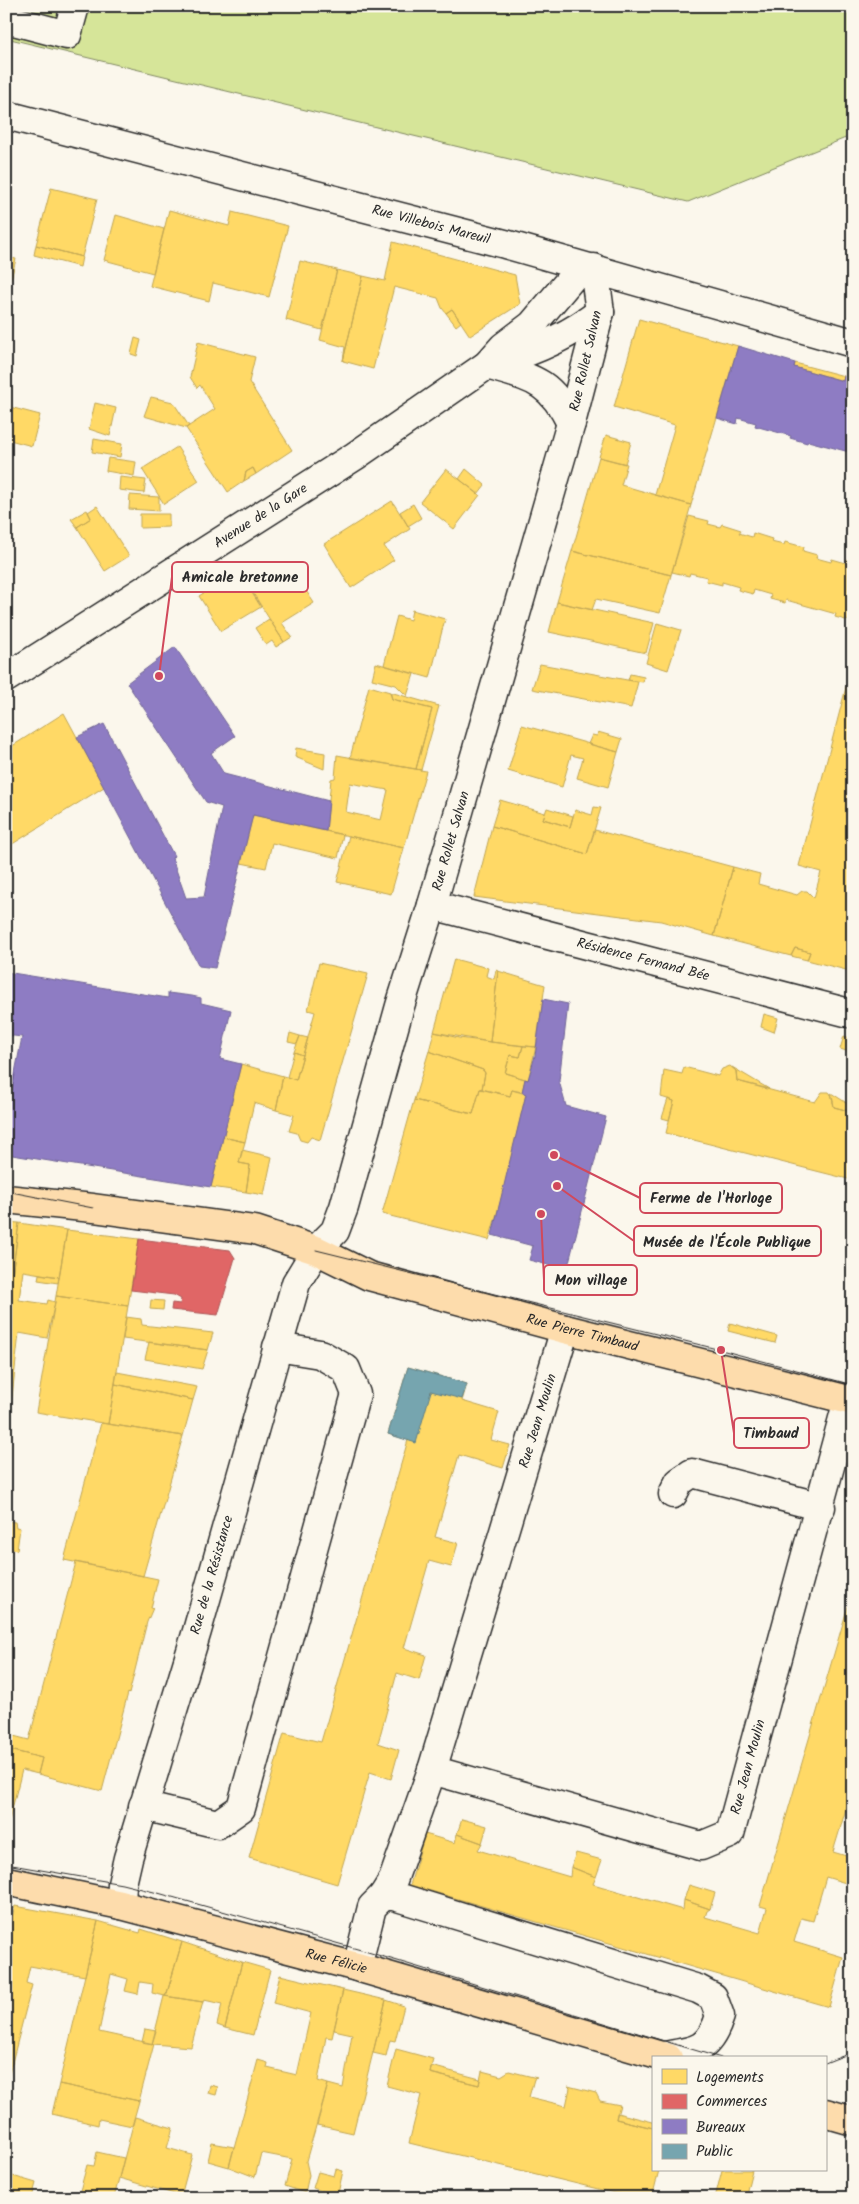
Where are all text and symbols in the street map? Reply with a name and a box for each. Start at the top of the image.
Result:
street label: Rue Villebois Mareuil [369,199,493,251]
street label: Rue Rollet Salvan [564,308,608,414]
street label: Avenue de la Gare [210,477,313,554]
callout: Amicale bretonne [172,562,308,592]
text: Amicale bretonne [182,566,299,590]
street label: Rue Rollet Salvan [426,789,476,893]
street label: Résidence Fernand Bée [574,932,712,988]
callout: Ferme de l'Horloge [640,1183,782,1213]
text: Ferme de l'Horloge [650,1187,773,1211]
callout: Musée de l'École Publique [634,1226,821,1256]
text: Musée de l'École Publique [643,1231,812,1255]
callout: Mon village [544,1265,637,1295]
text: Mon village [555,1269,628,1293]
street label: Rue Pierre Timbaud [524,1308,642,1358]
street label: Rue Jean Moulin [513,1371,563,1471]
callout: Timbaud [734,1418,809,1448]
text: Timbaud [743,1422,800,1446]
street label: Rue de la Résistance [184,1512,240,1637]
street label: Rue Jean Moulin [725,1717,772,1817]
street label: Rue Félicie [303,1943,370,1981]
legend [652,2056,826,2172]
text: Logements [696,2066,764,2090]
text: Commerces [696,2090,768,2114]
text: Bureaux [696,2116,746,2140]
text: Public [696,2140,733,2164]

